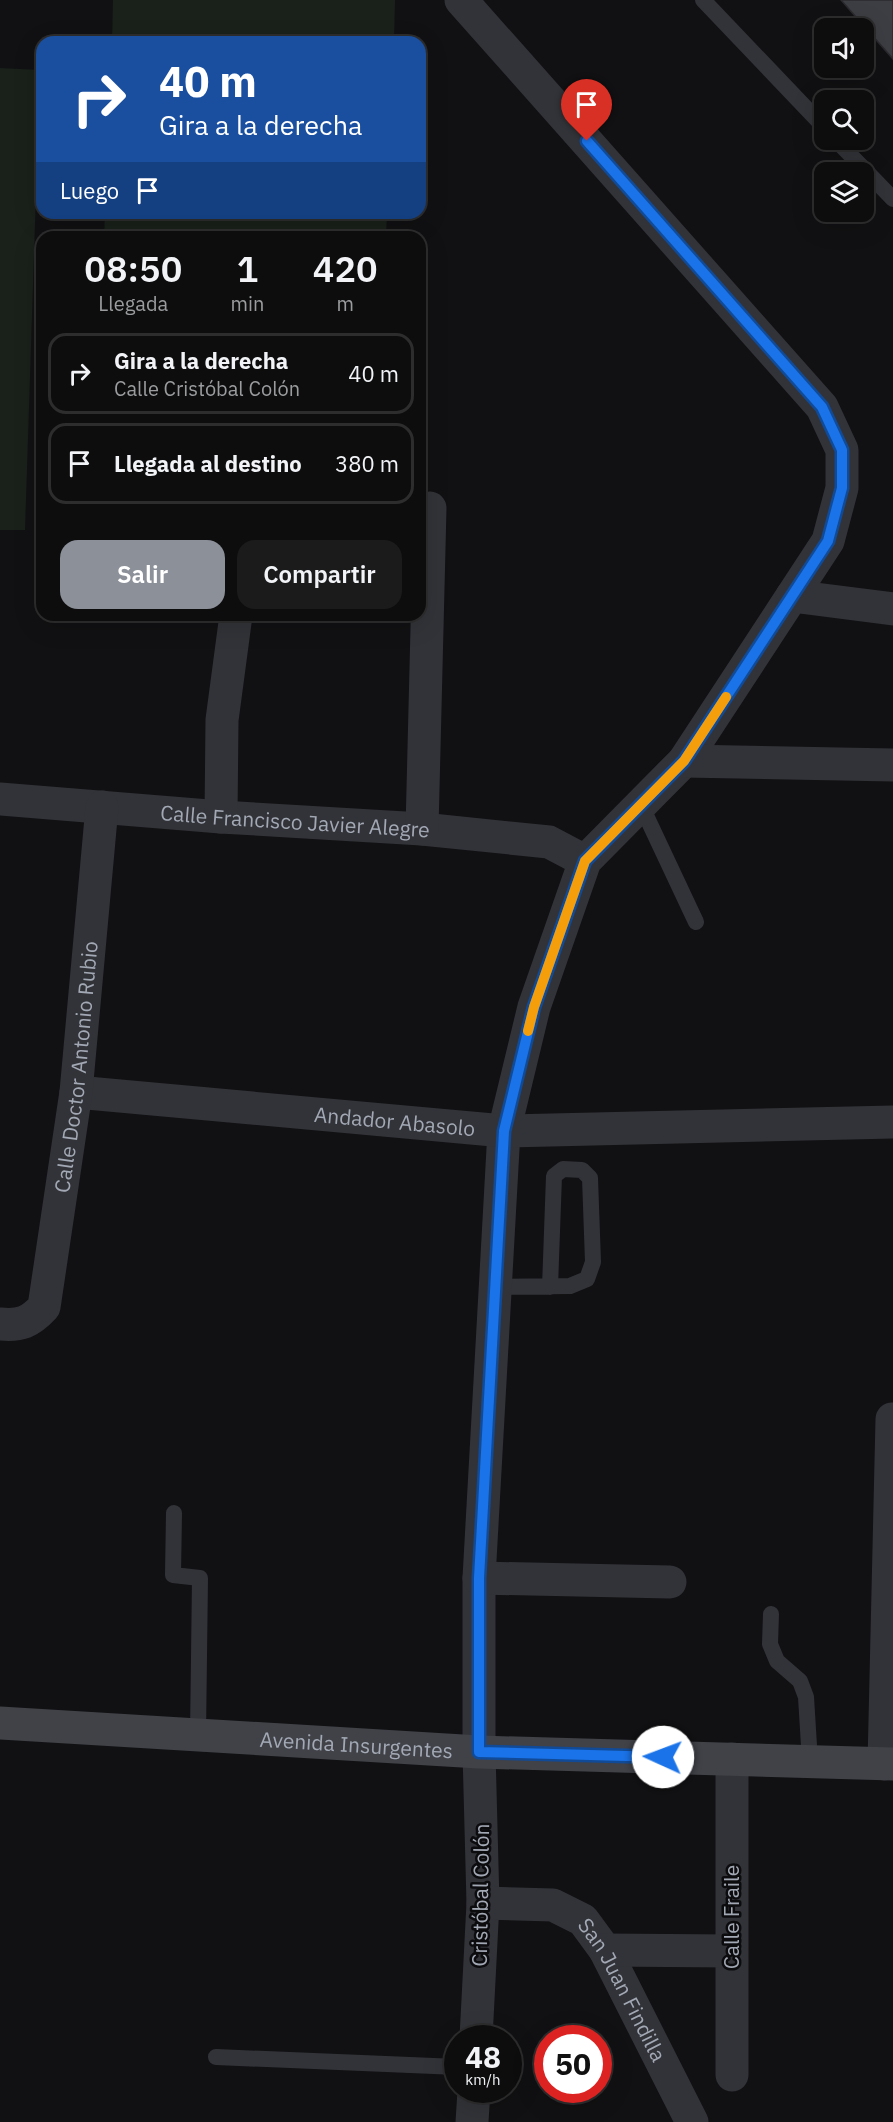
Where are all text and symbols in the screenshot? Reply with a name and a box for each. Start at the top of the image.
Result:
map controls [814,18,874,222]
button: sound [814,18,874,78]
text: 40 m [159,54,257,109]
icon: right [60,60,138,138]
pin [561,79,612,141]
icon: arrive [570,88,603,121]
button: search [814,90,874,150]
text: Gira a la derecha [159,107,362,142]
button: layers [814,162,874,222]
icon: arrive [131,174,164,207]
text: Luego [60,176,119,205]
text: 08:50 [84,245,182,292]
text: 1 [237,245,258,292]
text: 420 [313,245,378,292]
text: Llegada [98,290,168,317]
text: min [231,290,264,317]
text: m [336,290,354,317]
text: Gira a la derecha [114,346,288,375]
icon: right [63,357,96,390]
text: 40 m [348,359,399,388]
text: Calle Cristóbal Colón [114,375,300,402]
icon: arrive [63,447,96,480]
text: Llegada al destino [114,449,302,478]
text: 380 m [335,449,399,478]
button: Salir [60,540,225,609]
button: Compartir [237,540,402,609]
street label: Calle Francisco Javier Alegre [159,798,431,844]
street label: Calle Doctor Antonio Rubio [47,940,104,1195]
street label: Andador Abasolo [313,1100,477,1142]
street label: Avenida Insurgentes [259,1725,454,1764]
position arrow [631,1725,695,1789]
street label: Cristóbal Colón [465,1823,495,1967]
street label: Calle Fraile [717,1865,745,1969]
street label: San Juan Findilla [572,1912,673,2066]
speed limit sign: 50 [534,2025,612,2103]
text: 48 [465,2037,501,2076]
text: km/h [465,2070,501,2089]

